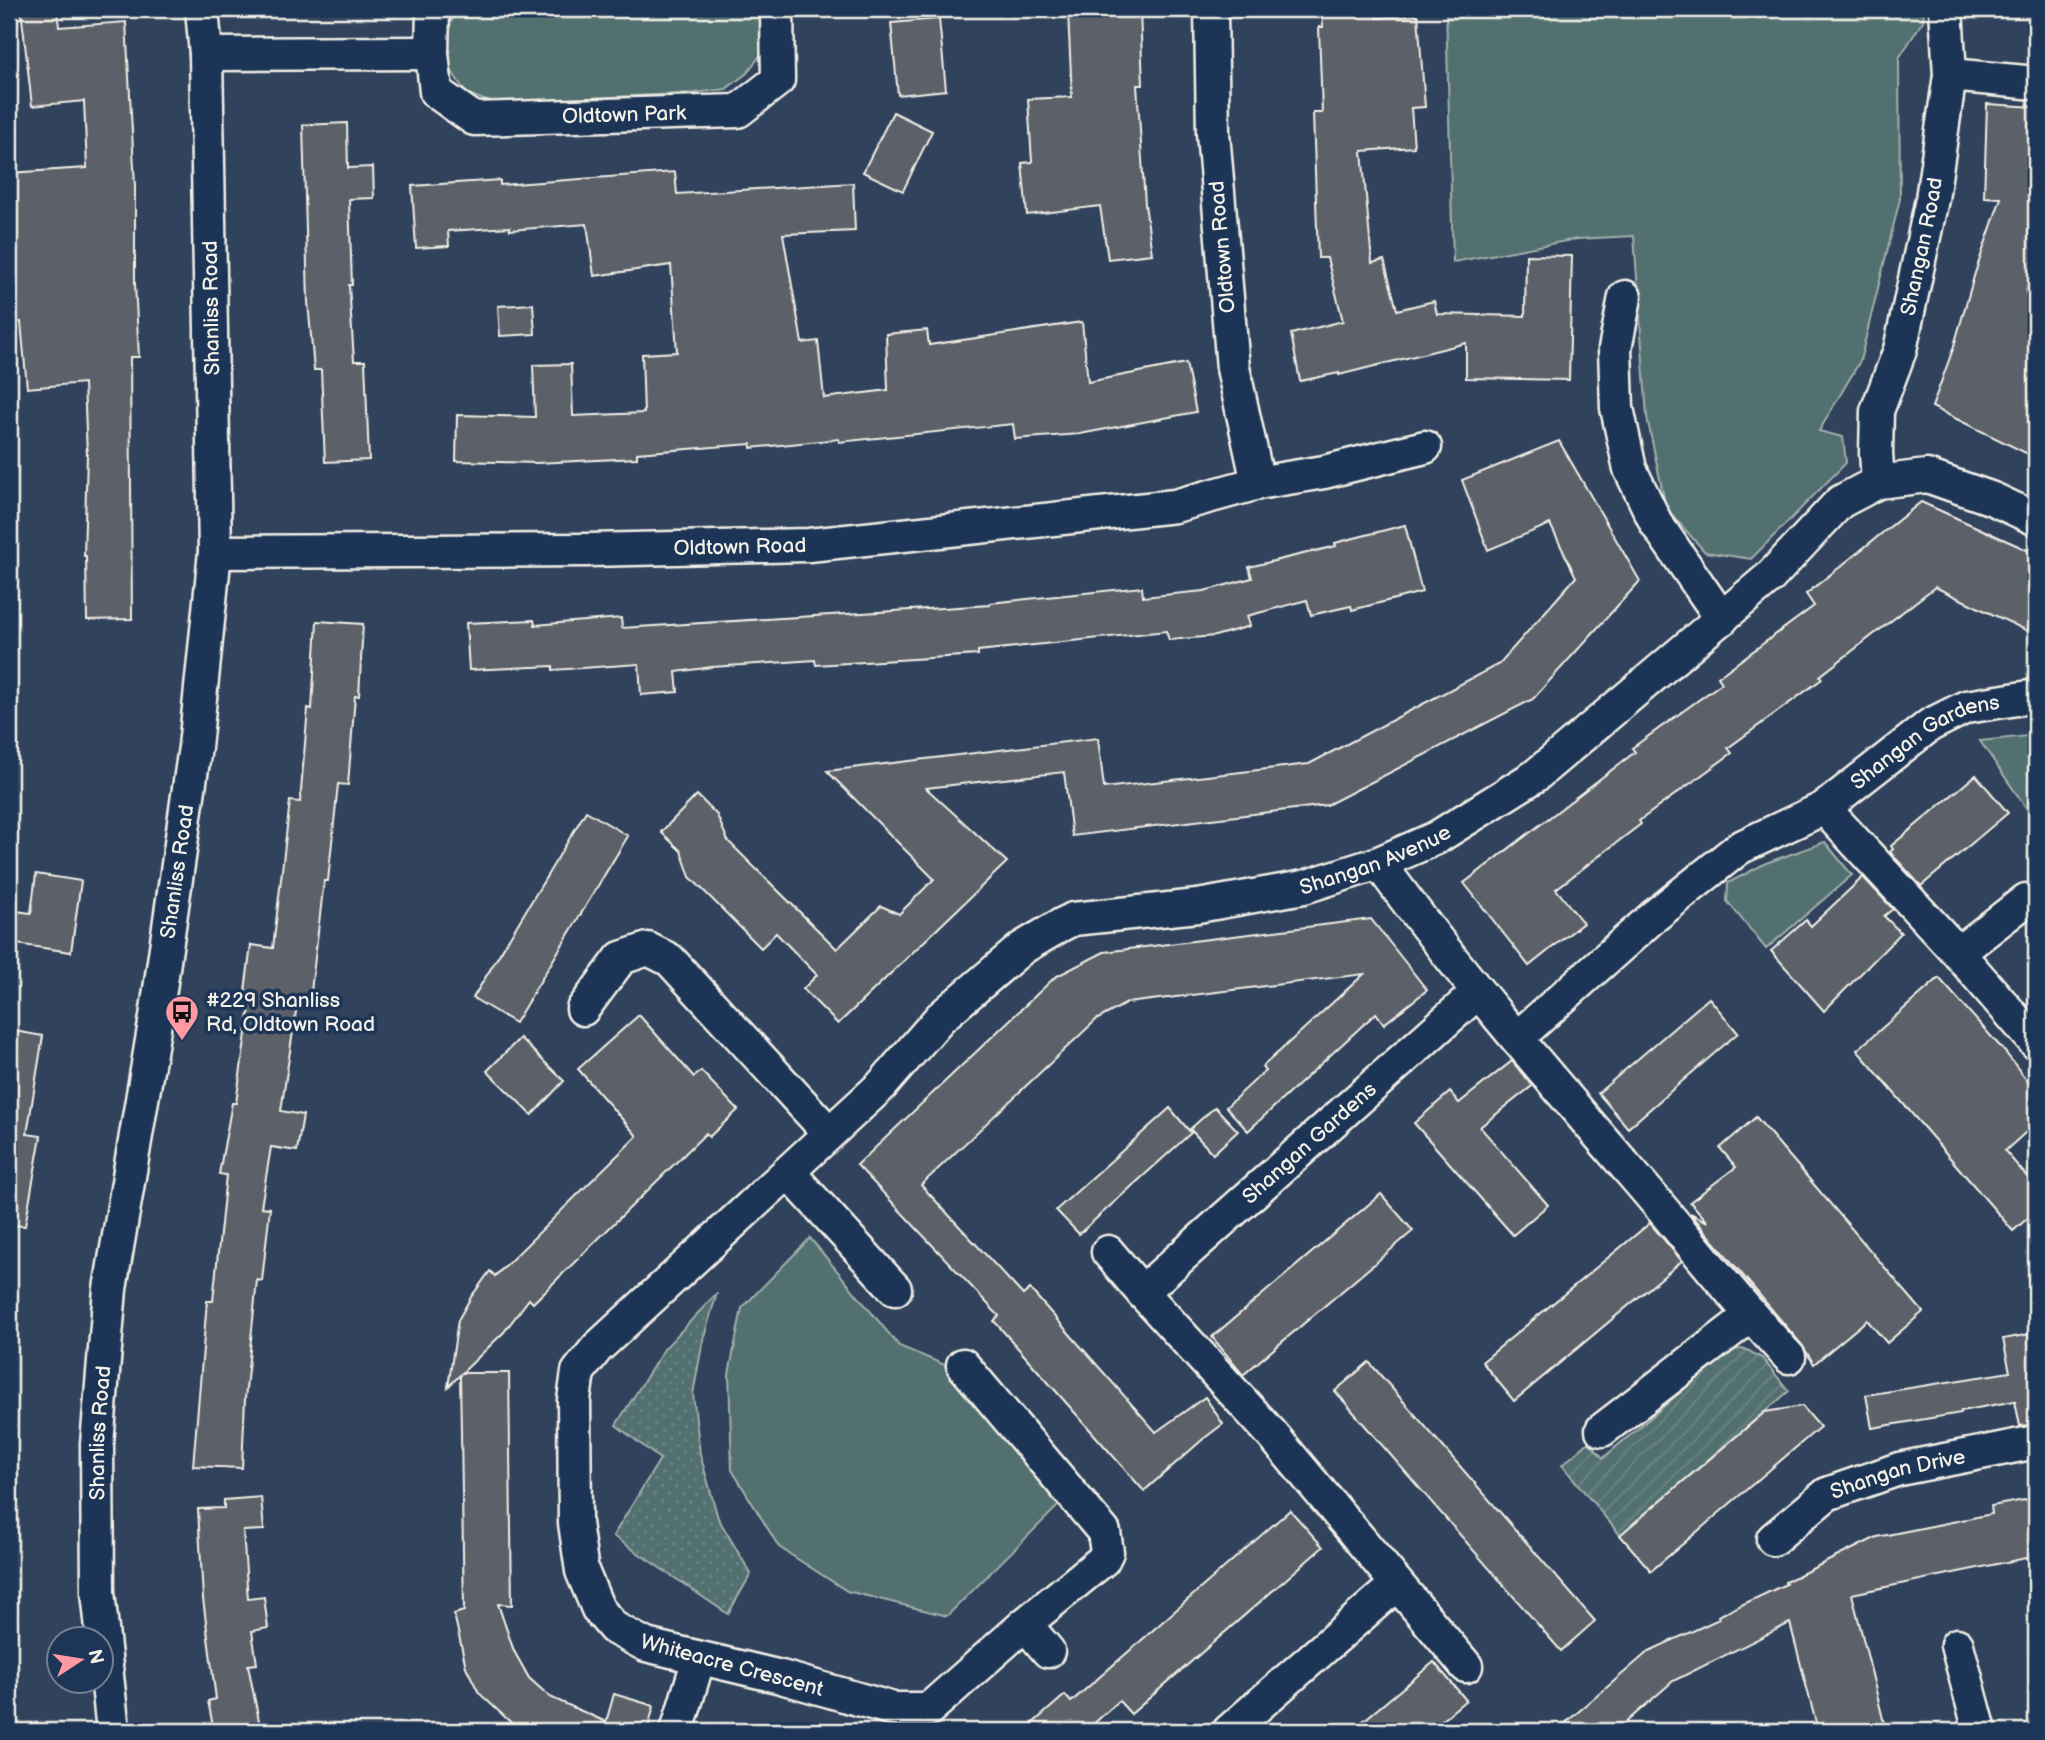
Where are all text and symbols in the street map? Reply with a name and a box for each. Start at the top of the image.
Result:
street label: Oldtown Park [562,101,687,129]
street label: Shangan Road [1896,176,1948,318]
street label: Oldtown Road [1204,180,1241,314]
street label: Shanliss Road [198,240,225,376]
street label: Oldtown Road [673,533,807,561]
street label: Shangan Gardens [1846,690,2001,795]
street label: Shanliss Road [155,803,200,940]
street label: Shangan Avenue [1296,820,1456,901]
place label: #229 Shanliss Rd, Oldtown Road [206,988,375,1037]
bus stop icon: #229 Shanliss Rd, Oldtown Road [163,993,201,1042]
street label: Shangan Gardens [1237,1077,1382,1210]
street label: Shanliss Road [85,1365,117,1500]
street label: Shangan Drive [1827,1444,1967,1505]
north arrow [46,1624,116,1694]
street label: Whiteacre Crescent [638,1629,827,1702]
text: N [82,1647,108,1666]

